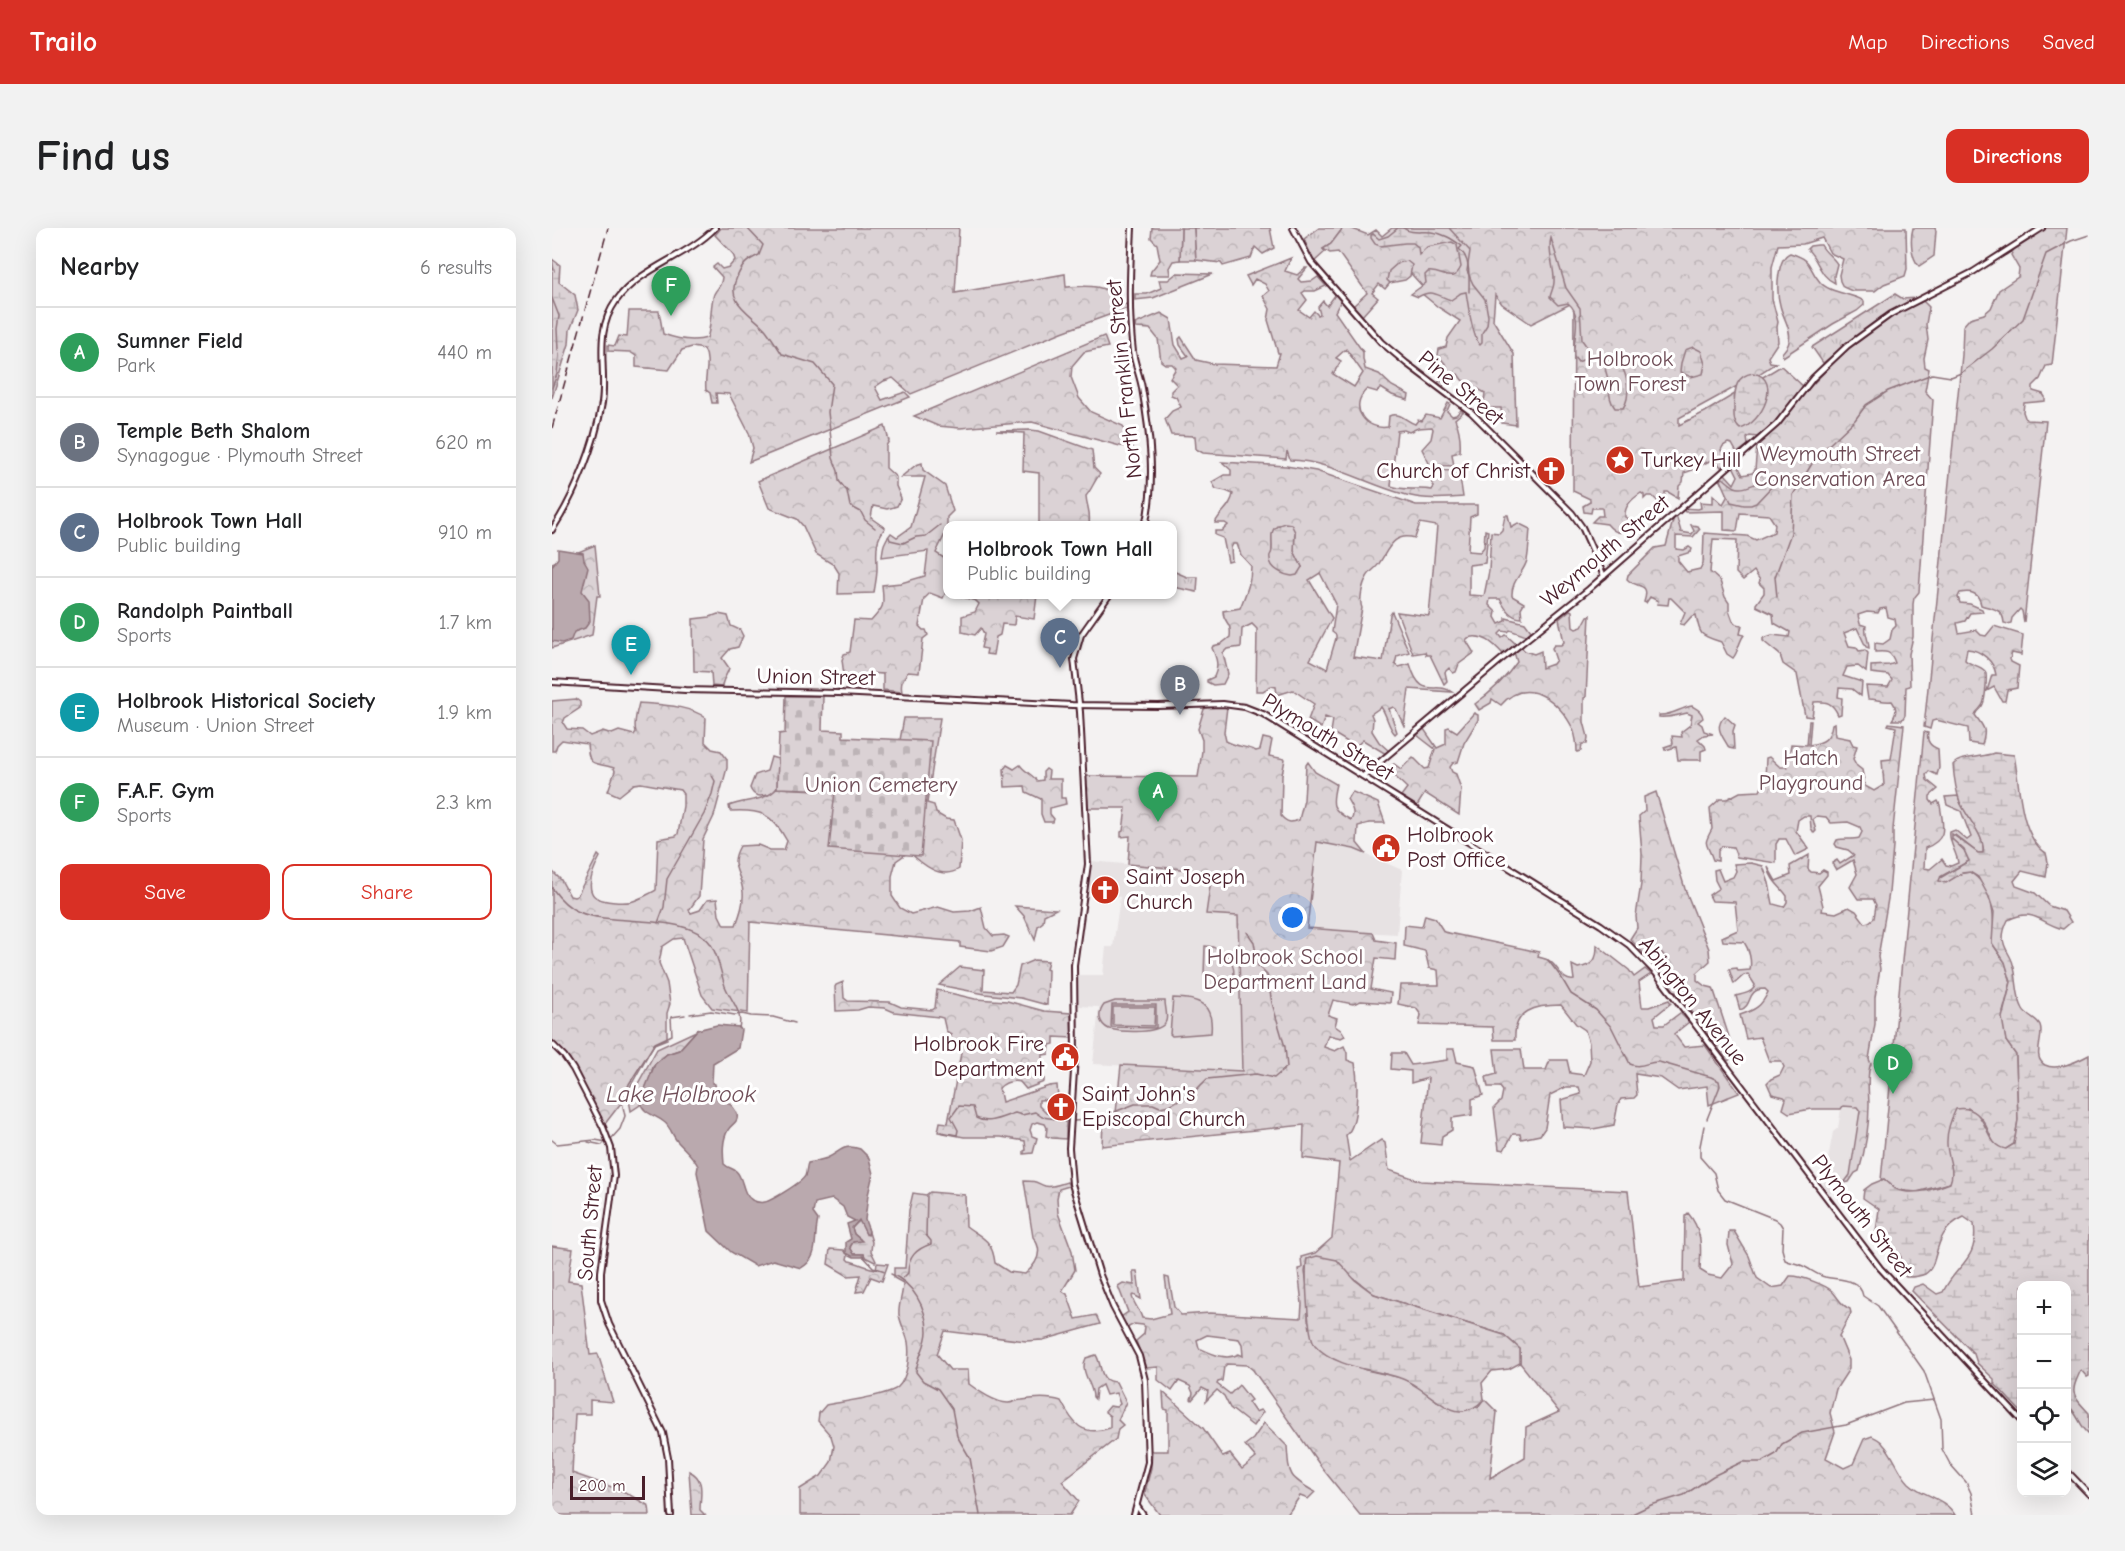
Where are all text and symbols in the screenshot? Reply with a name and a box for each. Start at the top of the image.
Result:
text: Trailo [30,26,97,58]
text: Map [1848,30,1888,54]
text: Directions [1921,30,2010,54]
text: Saved [2043,30,2095,54]
button: Directions [1946,129,2089,183]
text: Find us [36,132,170,181]
text: Nearby [60,252,139,282]
text: 6 results [420,256,492,279]
pin: F [652,266,690,316]
street label: North Franklin Street [1101,278,1147,480]
text: Sumner Field [117,328,243,354]
text: A [74,341,85,364]
text: 440 m [437,341,492,364]
street label: Pine Street [1413,345,1509,431]
park label: Holbrook Town Forest [1574,346,1686,397]
text: Park [117,354,155,377]
text: Temple Beth Shalom [117,418,310,444]
text: B [73,431,86,454]
text: 620 m [435,431,492,454]
park label: Weymouth Street Conservation Area [1754,441,1926,492]
text: Synagogue · Plymouth Street [117,444,362,467]
place icon: Turkey Hill [1604,444,1636,476]
place label: Turkey Hill [1641,447,1741,473]
church icon: Church of Christ [1535,455,1567,487]
place label: Church of Christ [1376,458,1531,484]
street label: Weymouth Street [1535,489,1675,612]
text: Holbrook Town Hall [117,508,303,534]
text: C [73,521,86,544]
text: 910 m [438,521,492,544]
popup [943,521,1177,599]
text: Public building [117,534,241,557]
text: Holbrook Town Hall [967,536,1153,562]
text: Public building [967,562,1091,585]
text: Randolph Paintball [117,598,293,624]
text: D [73,611,86,634]
text: 1.7 km [439,611,492,634]
pin: C [1040,618,1080,668]
text: Sports [117,624,171,647]
pin: E [612,626,650,675]
street label: Union Street [756,663,876,691]
pin: B [1160,666,1200,715]
text: Holbrook Historical Society [117,688,375,714]
street label: Plymouth Street [1258,688,1399,787]
text: E [74,701,85,724]
text: 1.9 km [438,701,492,724]
text: Museum · Union Street [117,714,314,737]
park label: Hatch Playground [1759,745,1863,796]
park label: Union Cemetery [805,772,957,798]
pin: A [1138,772,1178,822]
text: F.A.F. Gym [117,778,215,804]
text: F [74,791,85,814]
text: 2.3 km [435,791,492,814]
text: Sports [117,804,171,827]
place label: Holbrook Post Office [1407,822,1506,873]
public building icon: Holbrook Post Office [1370,832,1402,864]
button: Save [60,864,270,920]
button: Share [282,864,492,920]
place label: Saint Joseph Church [1126,864,1245,915]
church icon: Saint Joseph Church [1089,874,1121,906]
your location [1278,903,1307,932]
street label: Abington Avenue [1633,932,1753,1070]
park label: Holbrook School Department Land [1203,944,1367,995]
place label: Holbrook Fire Department [913,1031,1045,1082]
public building icon: Holbrook Fire Department [1049,1041,1081,1073]
pin: D [1874,1044,1912,1094]
water label: Lake Holbrook [606,1080,756,1108]
place label: Saint John's Episcopal Church [1082,1081,1245,1132]
church icon: Saint John's Episcopal Church [1045,1091,1077,1123]
street label: Plymouth Street [1806,1149,1918,1283]
street label: South Street [572,1164,608,1282]
map controls [2017,1281,2071,1497]
button: + [2017,1281,2071,1335]
button: − [2017,1335,2071,1389]
button: locate [2017,1389,2071,1443]
button: layers [2017,1443,2071,1497]
scale bar [570,1473,645,1500]
text: 200 m [579,1477,625,1495]

